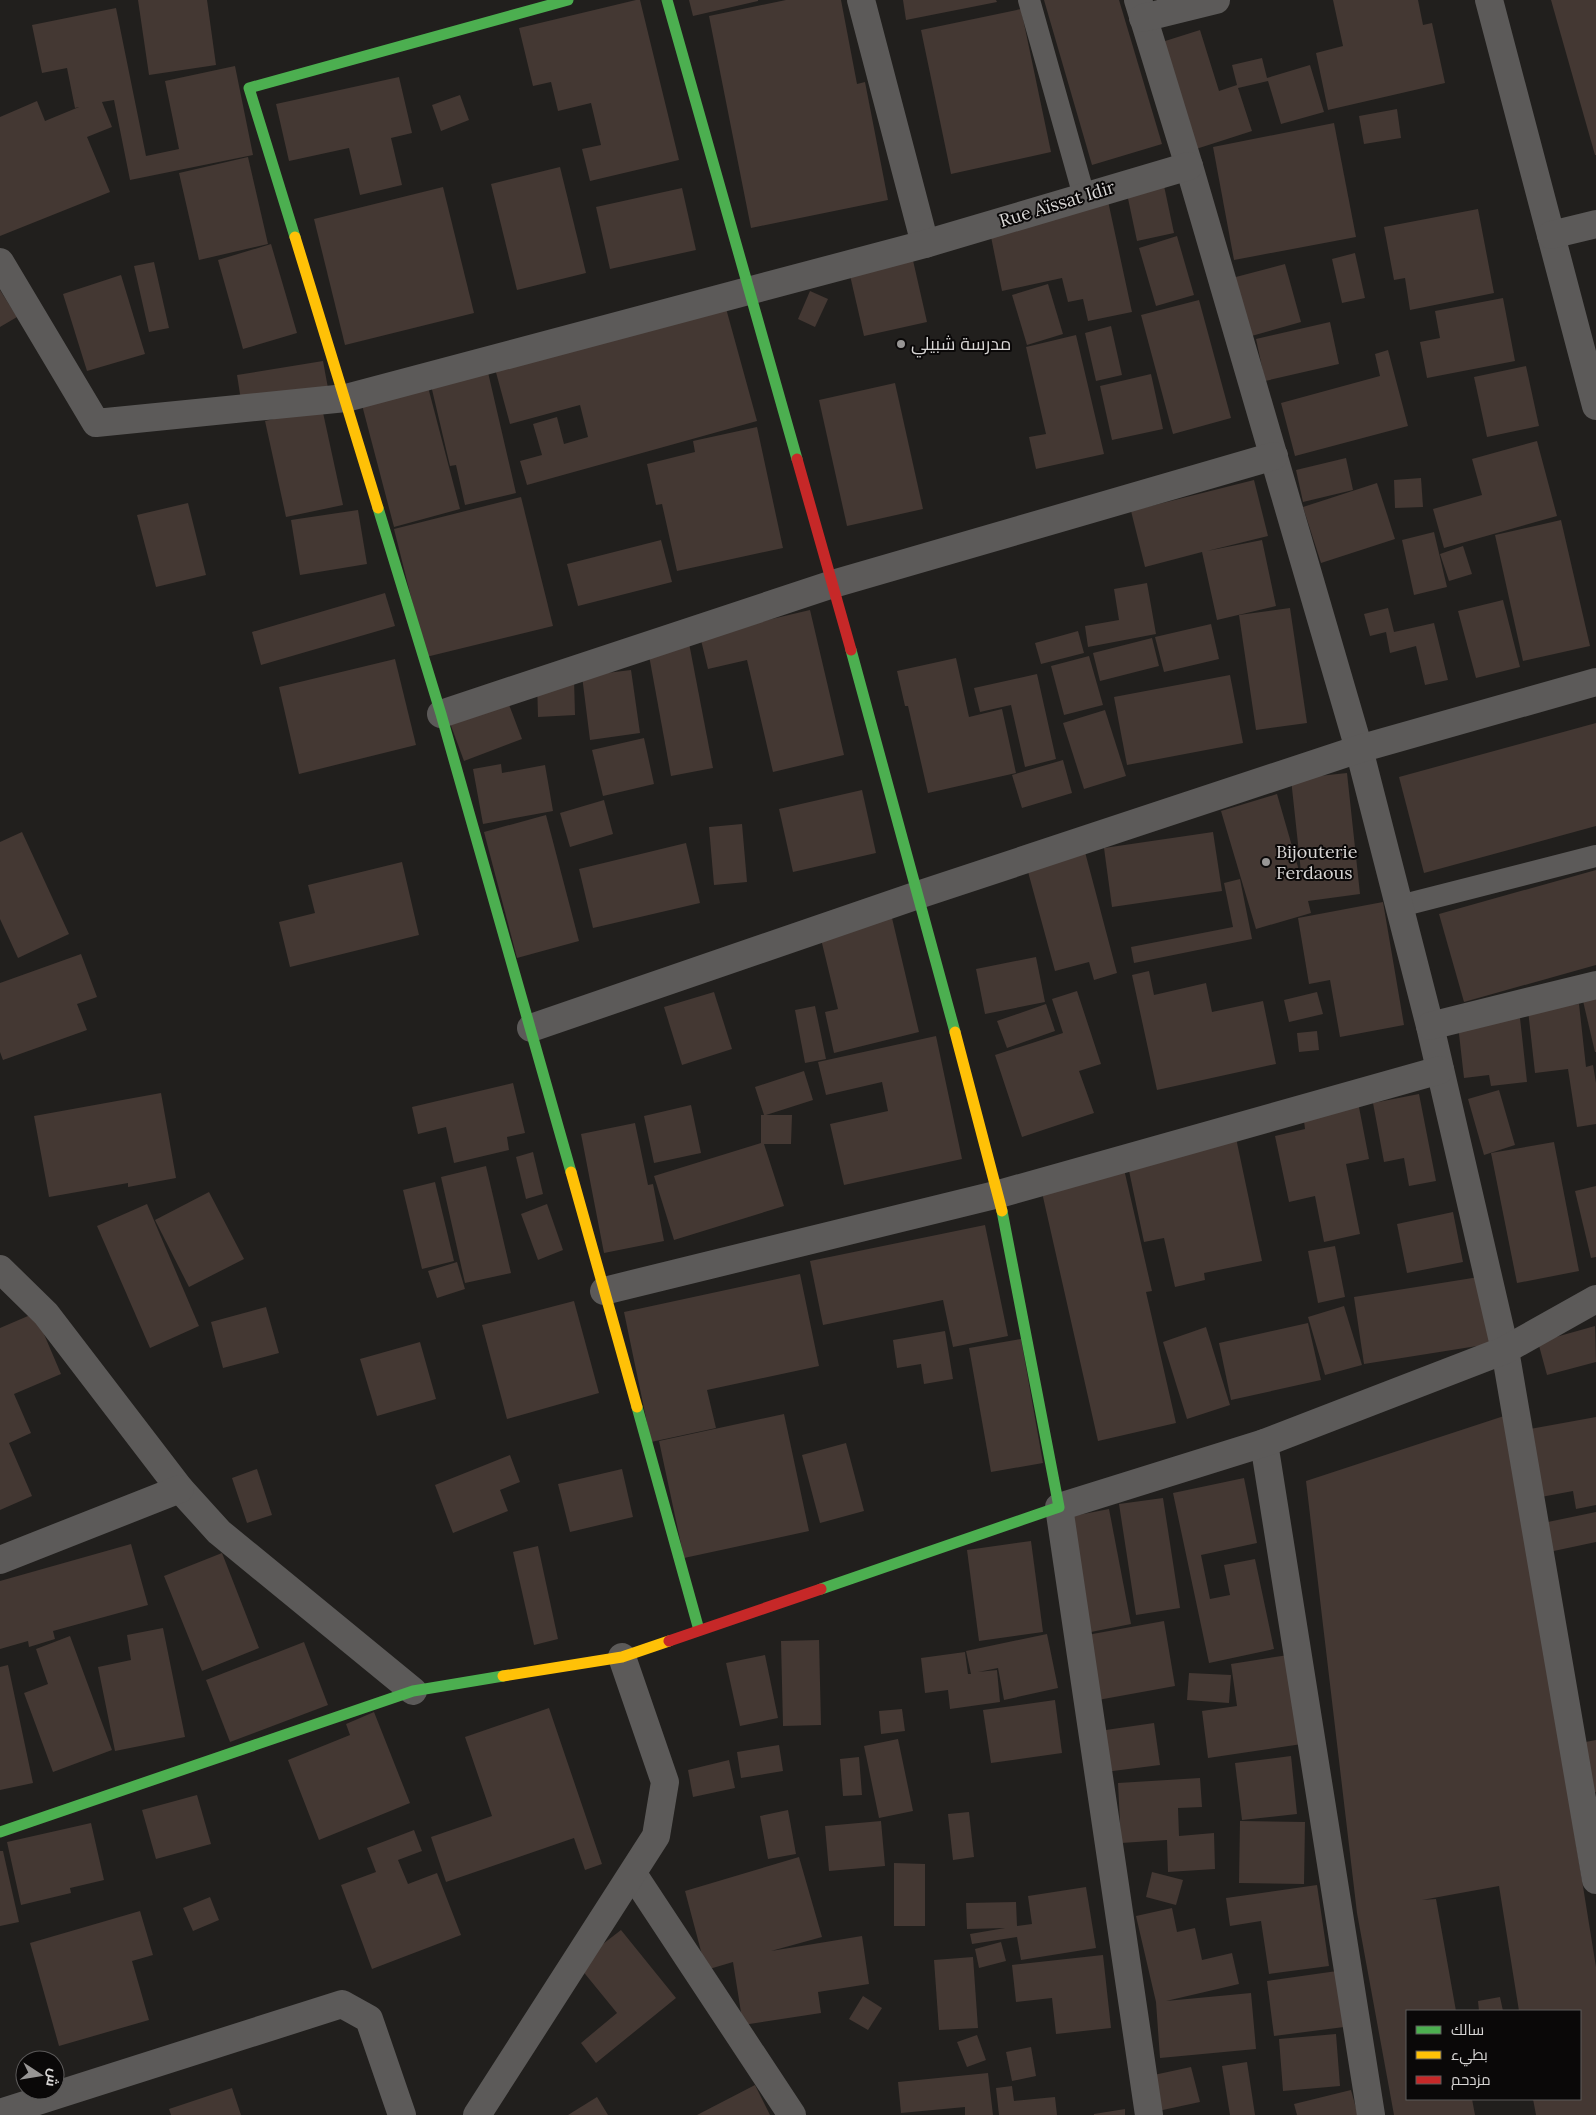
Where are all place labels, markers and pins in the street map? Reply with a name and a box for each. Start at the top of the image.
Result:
place label: مدرسة شبيلي [911,332,1011,358]
marker: مدرسة شبيلي [895,338,907,350]
place label: Bijouterie Ferdaous [1276,840,1358,884]
marker: Bijouterie Ferdaous [1260,856,1272,868]

